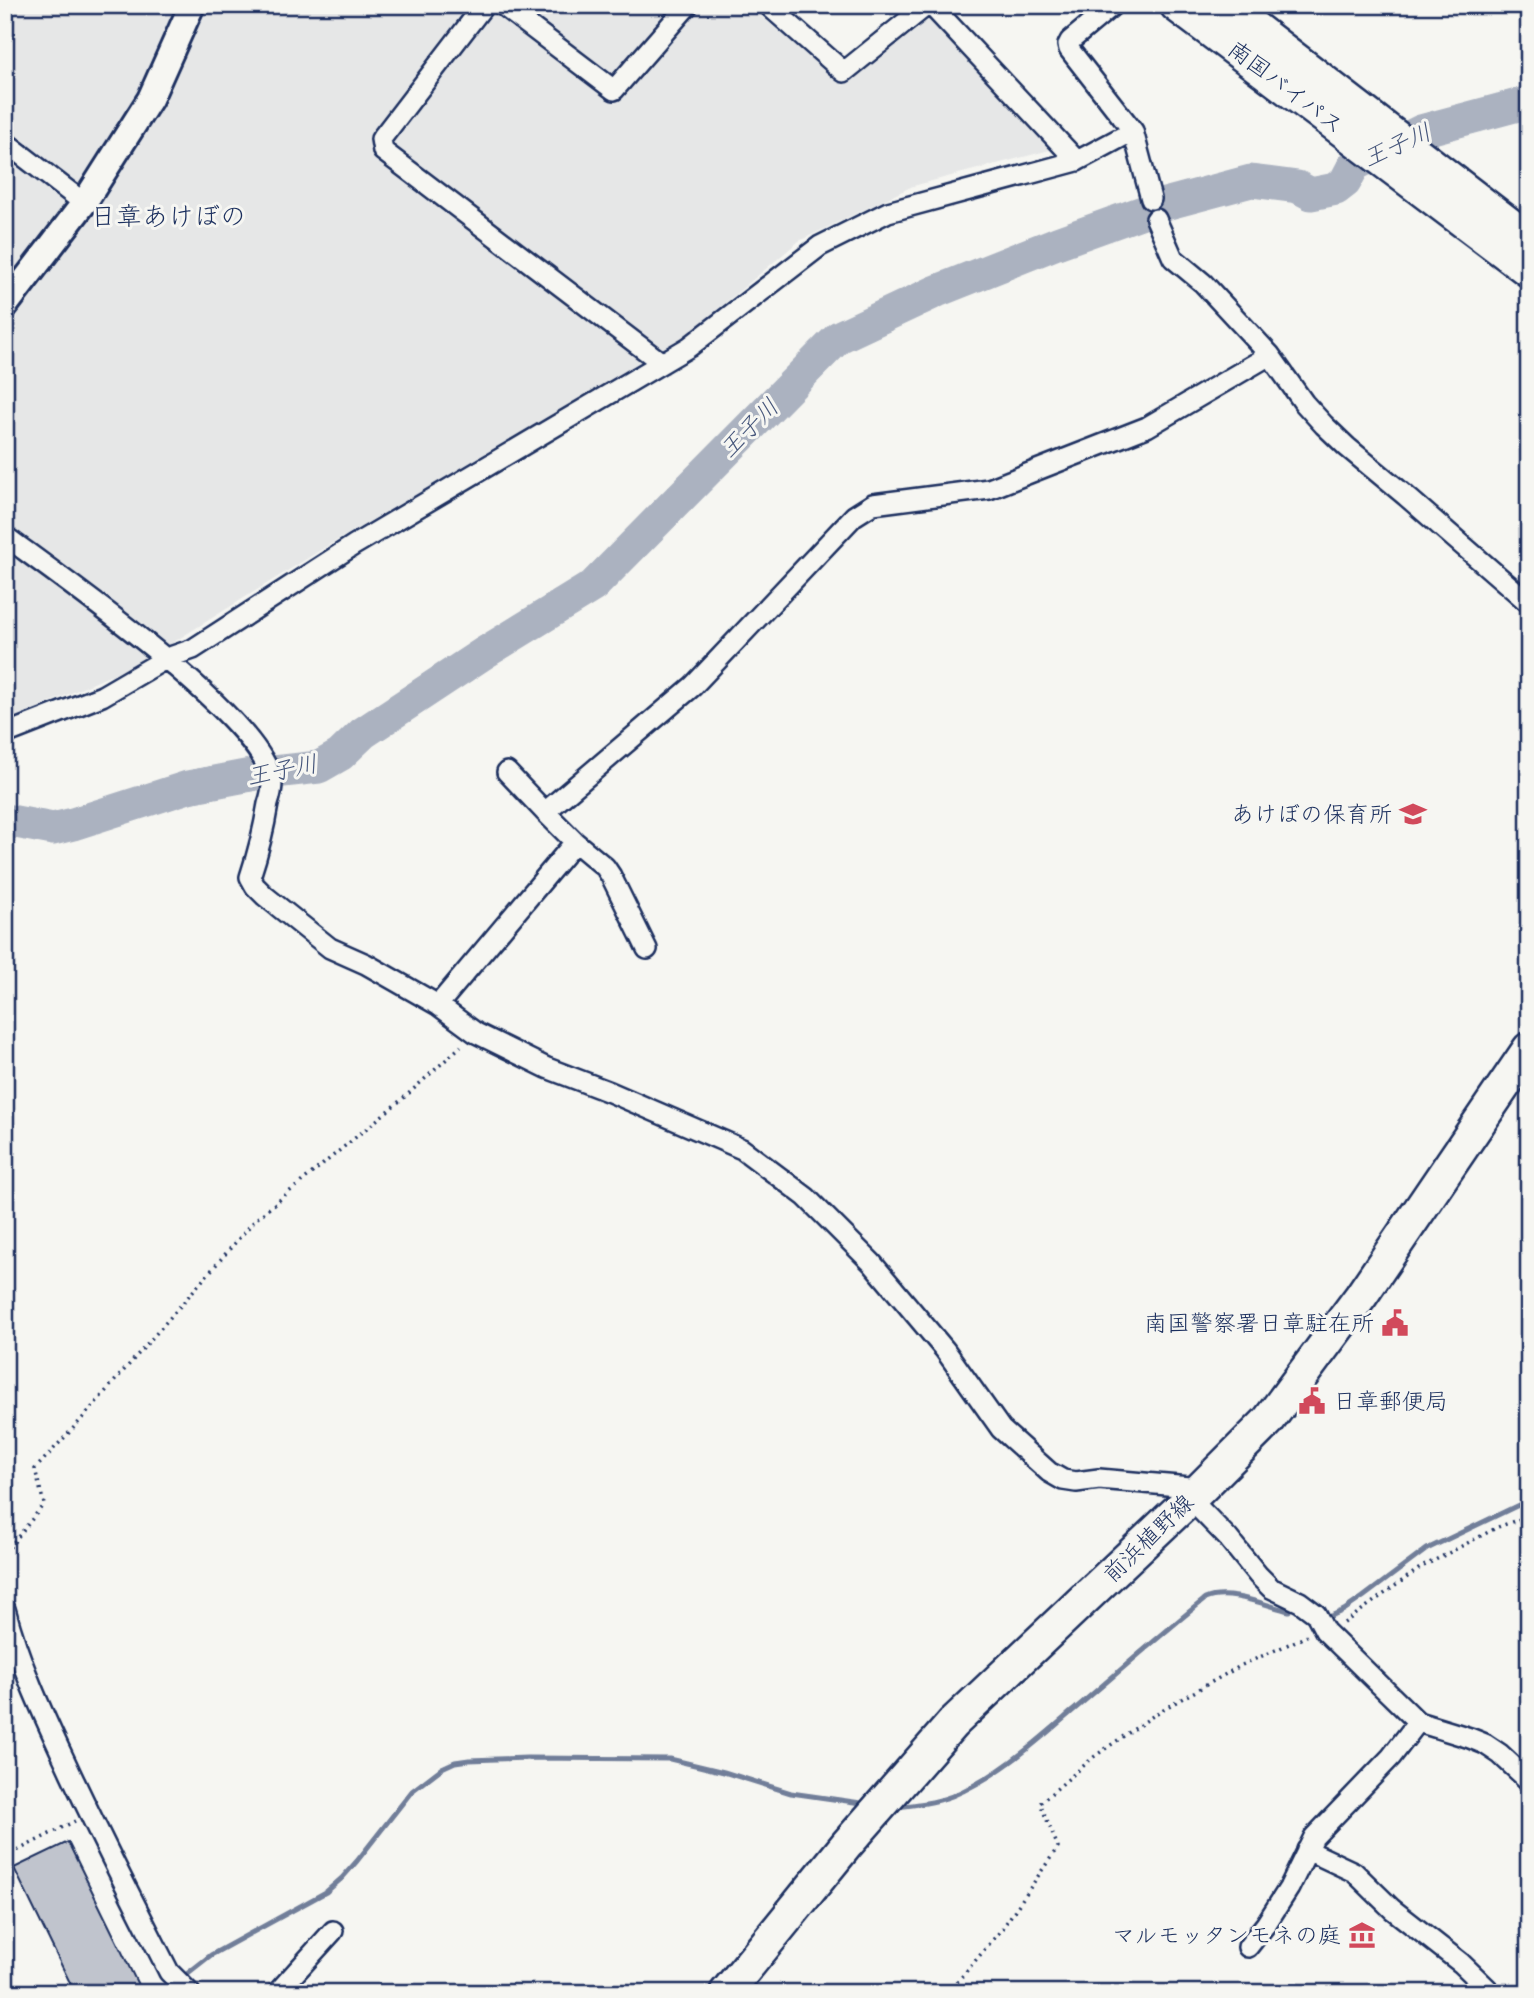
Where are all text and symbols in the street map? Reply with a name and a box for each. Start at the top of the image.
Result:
street label: 南国バイパス [1223,35,1349,140]
water label: 王子川 [1358,118,1436,172]
district label: 日章あけぼの [90,202,246,232]
water label: 王子川 [714,393,784,463]
water label: 王子川 [244,749,320,791]
school or university icon: あけぼの保育所 [1398,799,1428,829]
place label: あけぼの保育所 [1231,801,1392,828]
public building icon: 南国警察署日章駐在所 [1380,1308,1410,1338]
place label: 南国警察署日章駐在所 [1144,1310,1374,1337]
public building icon: 日章郵便局 [1297,1386,1327,1416]
place label: 日章郵便局 [1333,1388,1448,1415]
street label: 前浜植野線 [1098,1489,1199,1588]
museum icon: マルモッタンモネの庭 [1347,1920,1377,1950]
place label: マルモッタンモネの庭 [1112,1922,1341,1949]

